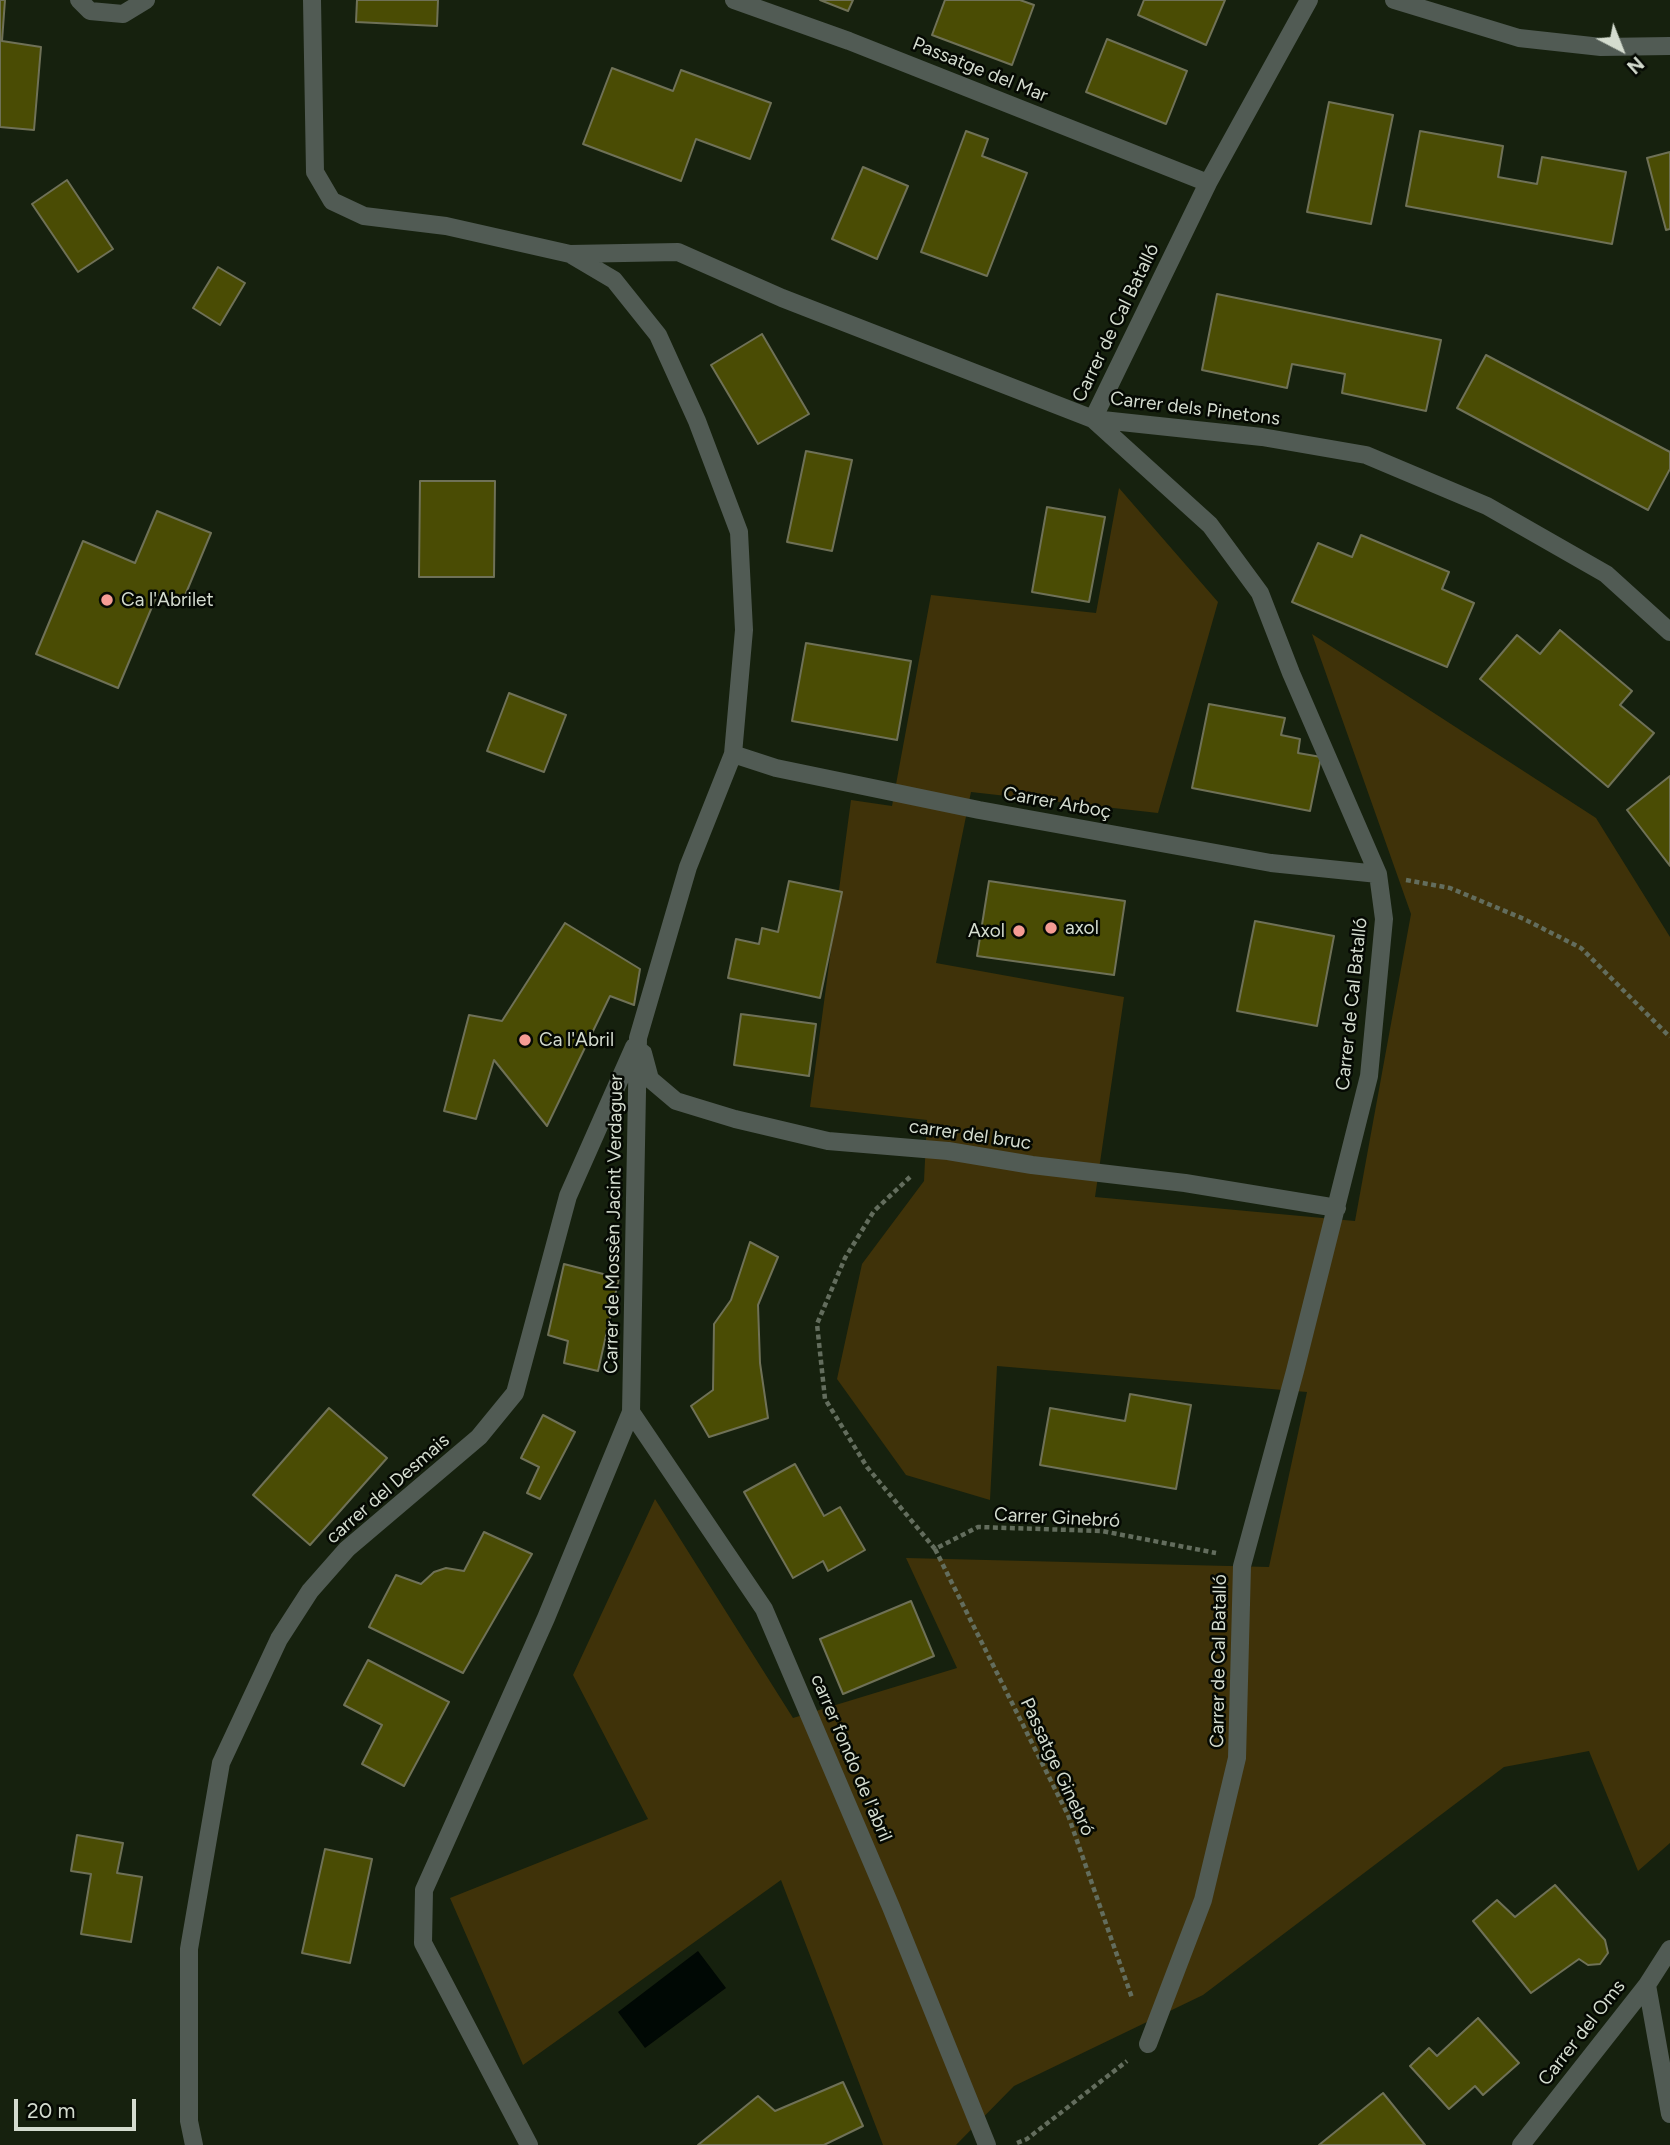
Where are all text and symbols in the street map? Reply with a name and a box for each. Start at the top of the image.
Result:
north arrow [1586,14,1656,84]
street label: Passatge del Mar [909,32,1051,108]
text: N [1622,52,1649,78]
street label: Carrer de Cal Batalló [1068,240,1164,406]
street label: Carrer dels Pinetons [1109,387,1281,431]
place label: Ca l'Abrilet [121,589,214,611]
marker: Ca l'Abrilet [99,592,115,608]
street label: Carrer Arboç [1001,782,1113,824]
street label: Carrer de Cal Batalló [1332,916,1372,1092]
place label: axol [1065,917,1099,939]
place label: Axol [968,920,1005,942]
marker: axol [1043,920,1059,936]
marker: Axol [1011,923,1027,939]
place label: Ca l'Abril [539,1029,614,1051]
marker: Ca l'Abril [517,1032,533,1048]
street label: Carrer de Mossèn Jacint Verdaguer [600,1074,628,1374]
street label: carrer del bruc [907,1115,1033,1155]
street label: carrer del Desmais [322,1429,454,1549]
street label: Carrer Ginebró [993,1503,1121,1533]
street label: Carrer de Cal Batalló [1206,1574,1232,1748]
street label: carrer fondo de l'abril [805,1671,897,1845]
street label: Passatge Ginebró [1015,1694,1099,1840]
street label: Carrer del Oms [1534,1976,1630,2090]
scale bar [18,2086,140,2130]
text: 20 m [27,2098,75,2123]

